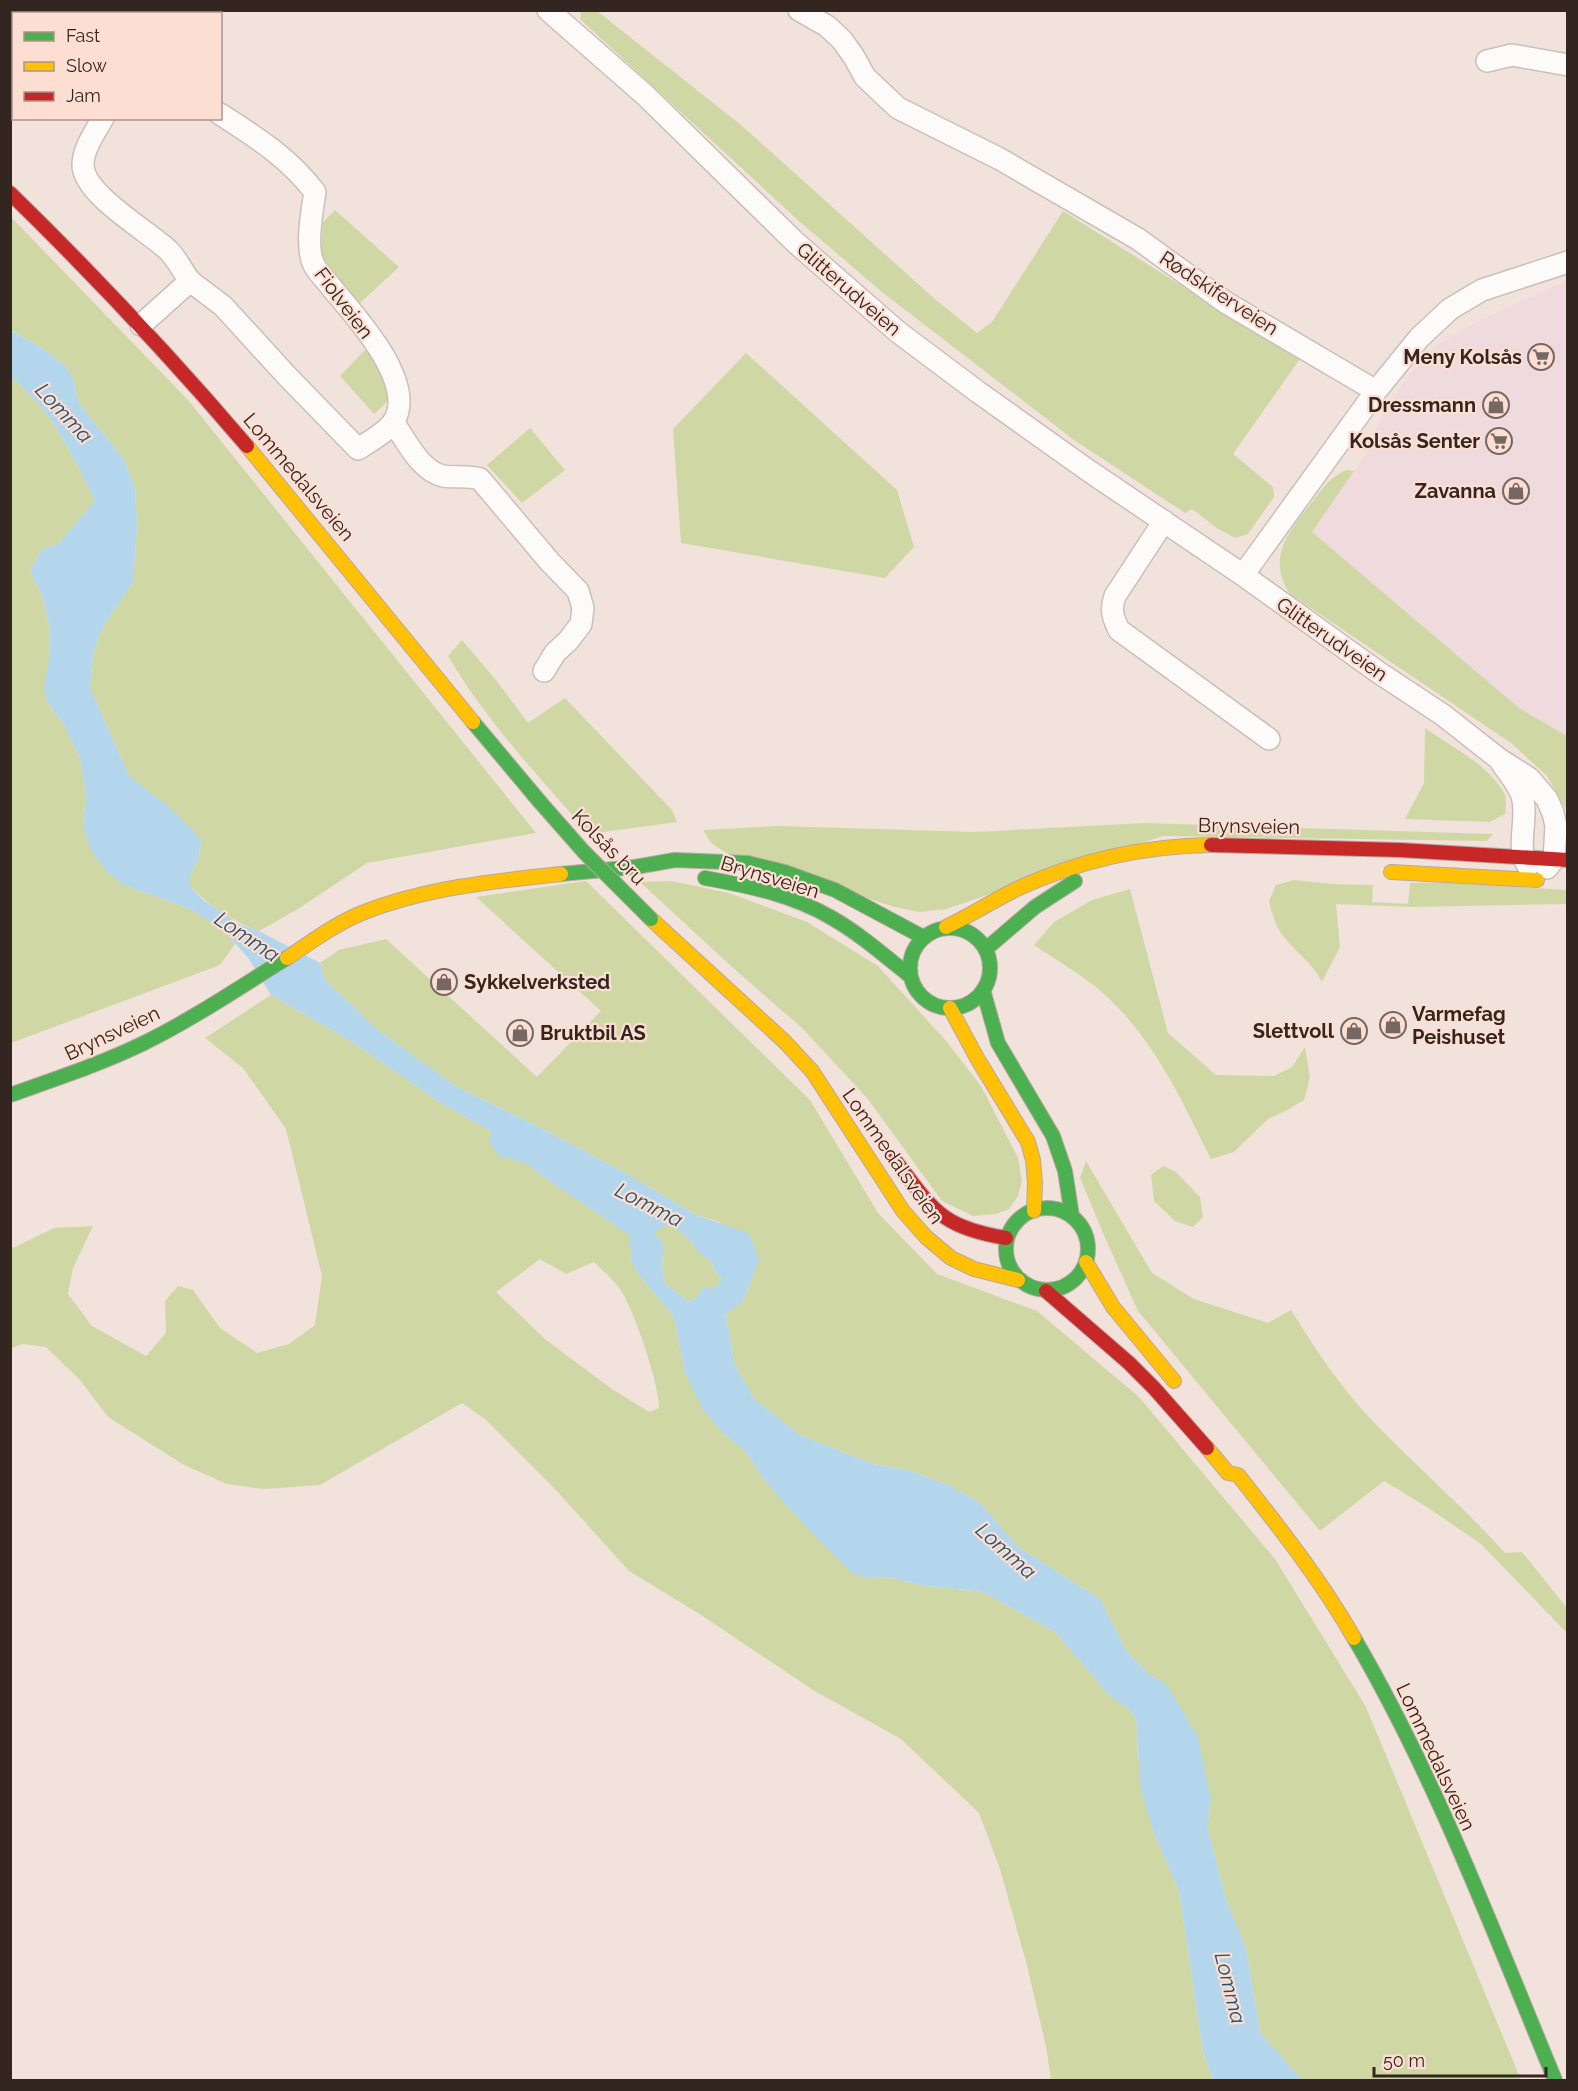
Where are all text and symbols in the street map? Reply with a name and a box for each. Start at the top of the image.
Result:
legend [12,12,222,120]
text: Fast [66,25,100,46]
text: Slow [66,55,107,76]
text: Jam [66,85,101,106]
street label: Glitterudveien [792,237,906,341]
street label: Rødskiferveien [1155,246,1283,340]
street label: Fiolveien [309,263,379,343]
supermarket icon: Meny Kolsås [1526,342,1556,372]
place label: Meny Kolsås [1403,345,1522,369]
water label: Lomma [30,378,98,448]
shop icon: Dressmann [1481,390,1511,420]
place label: Dressmann [1368,393,1476,417]
street label: Lommedalsveien [238,408,360,546]
supermarket icon: Kolsås Senter [1484,426,1514,456]
place label: Kolsås Senter [1349,429,1480,453]
shop icon: Zavanna [1501,476,1531,506]
place label: Zavanna [1415,479,1496,503]
street label: Glitterudveien [1272,592,1392,686]
street label: Kolsås bru [567,804,651,890]
street label: Brynsveien [1198,813,1300,839]
street label: Brynsveien [718,851,822,903]
water label: Lomma [210,906,284,967]
shop icon: Sykkelverksted [429,967,459,997]
place label: Sykkelverksted [464,970,610,994]
street label: Brynsveien [61,1001,163,1065]
place label: Varmefag Peishuset [1412,1002,1506,1049]
shop icon: Varmefag Peishuset [1378,1010,1408,1040]
shop icon: Slettvoll [1339,1016,1369,1046]
shop icon: Bruktbil AS [505,1018,535,1048]
place label: Slettvoll [1253,1019,1335,1043]
place label: Bruktbil AS [540,1021,646,1045]
street label: Lommedalsveien [837,1084,949,1228]
water label: Lomma [611,1177,687,1232]
water label: Lomma [971,1517,1042,1584]
street label: Lommedalsveien [1391,1679,1481,1835]
water label: Lomma [1210,1950,1251,2026]
scale bar [1374,2040,1546,2078]
text: 50 m [1383,2050,1425,2071]

